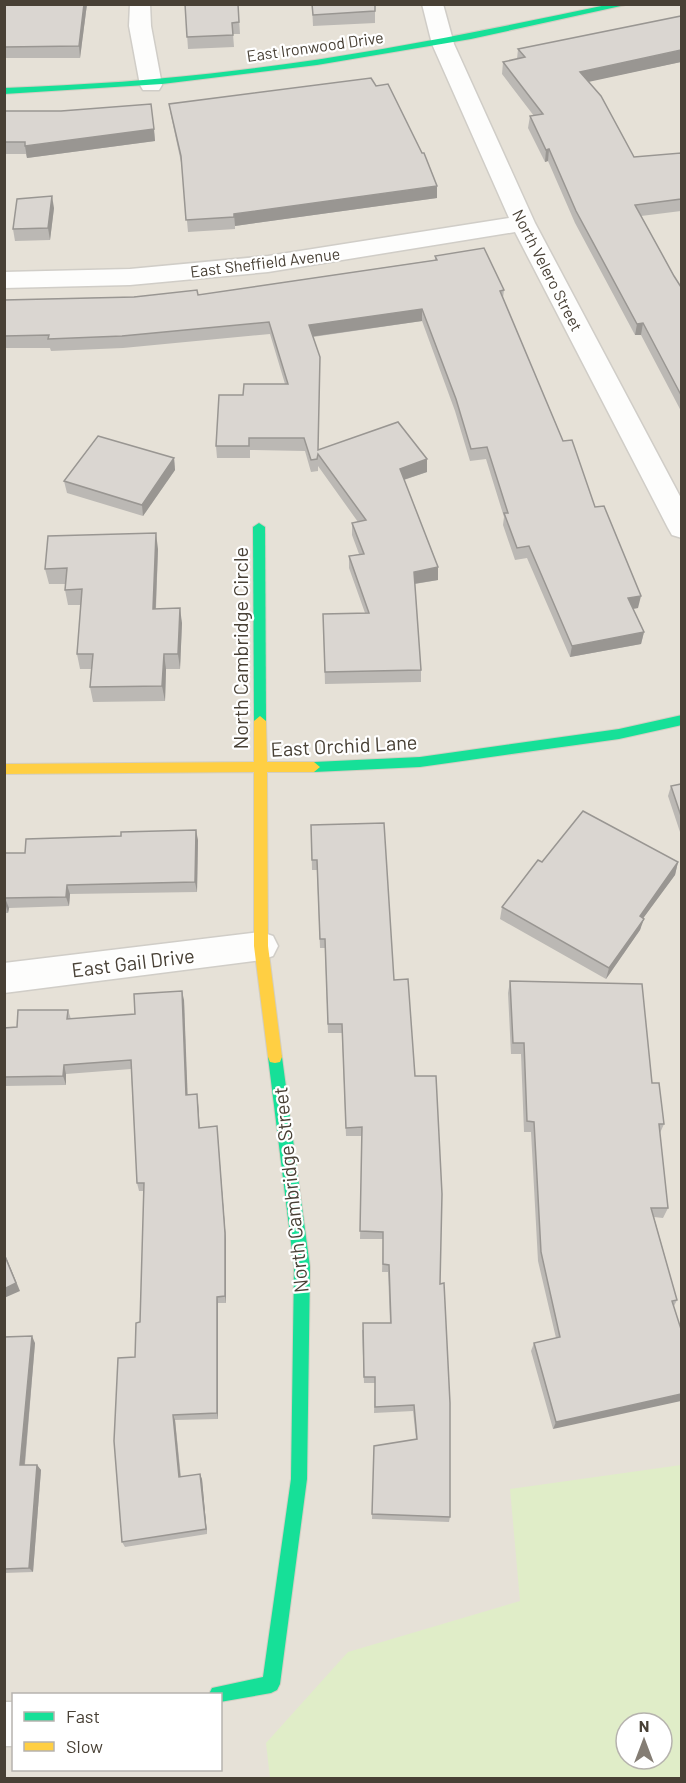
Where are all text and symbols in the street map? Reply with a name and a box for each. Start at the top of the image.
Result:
street label: East Ironwood Drive [245,27,385,65]
street label: North Velero Street [509,206,587,334]
street label: East Sheffield Avenue [189,243,341,281]
street label: North Cambridge Circle [228,547,252,749]
street label: East Orchid Lane [270,729,418,761]
street label: East Gail Drive [70,943,196,981]
street label: North Cambridge Street [267,1086,313,1294]
legend [12,1693,222,1771]
text: Fast [66,1705,100,1727]
north arrow [614,1711,674,1771]
text: N [639,1716,649,1735]
text: Slow [66,1735,103,1757]

